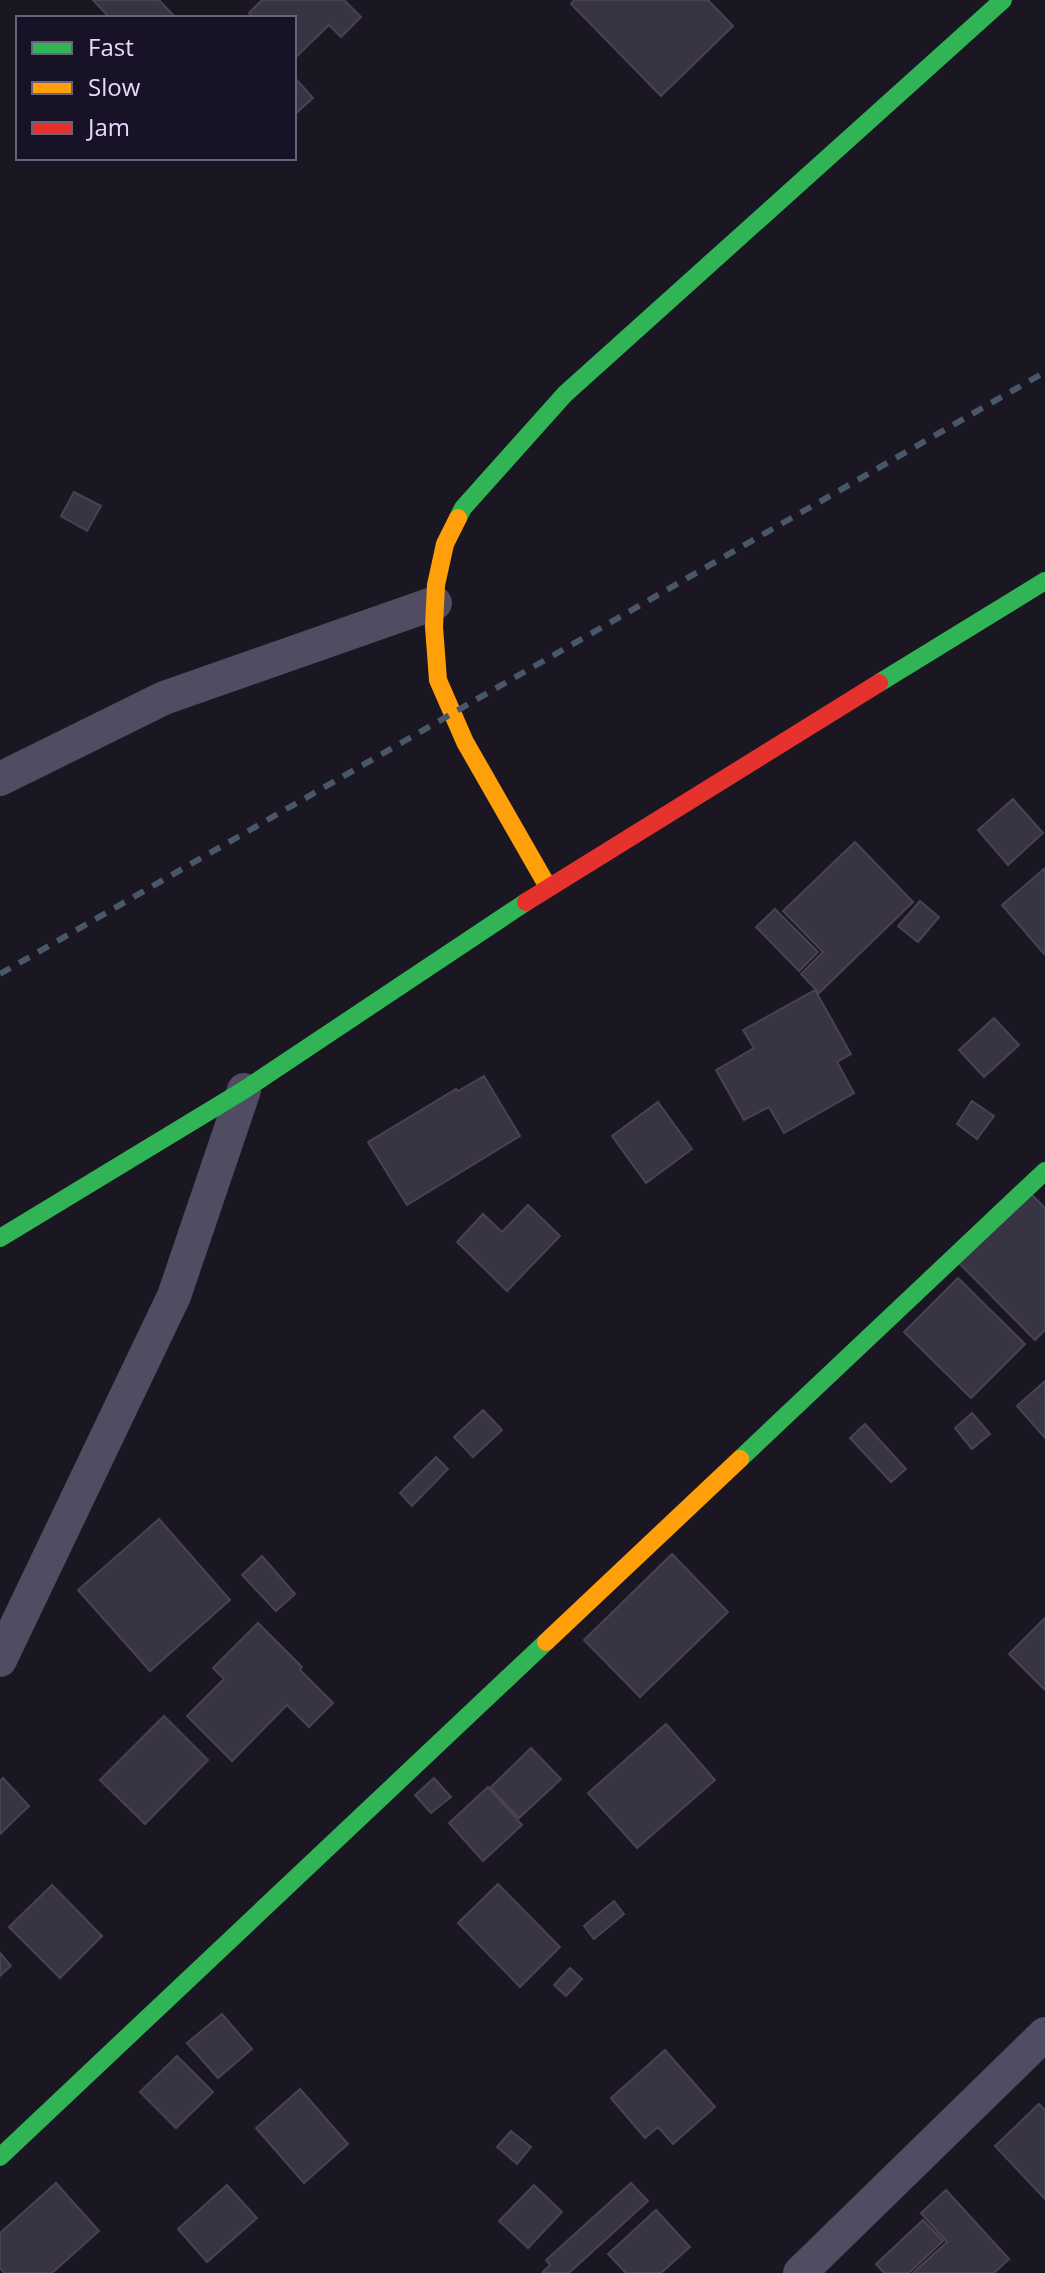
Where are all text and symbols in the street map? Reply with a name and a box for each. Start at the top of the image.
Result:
legend [16,16,296,160]
text: Fast [88,30,134,63]
text: Slow [88,70,141,103]
text: Jam [86,110,130,143]

